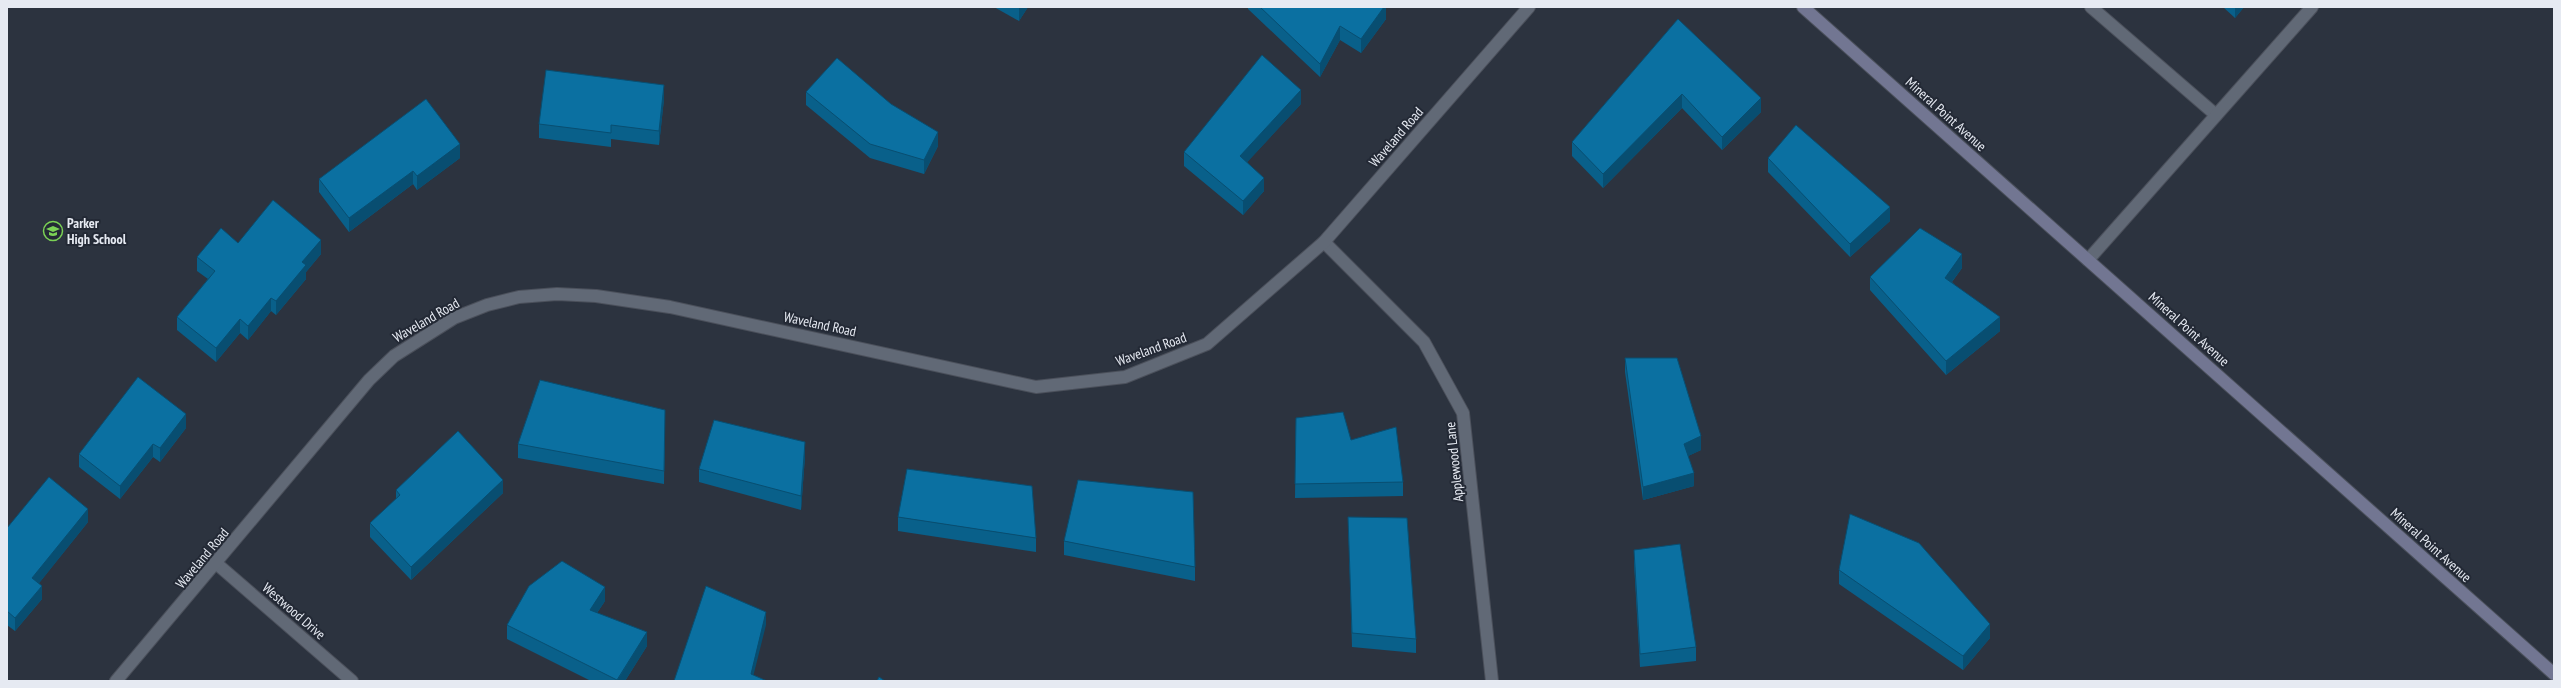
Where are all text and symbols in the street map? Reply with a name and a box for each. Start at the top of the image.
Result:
street label: Mineral Point Avenue [1902,73,1990,155]
street label: Waveland Road [1365,103,1427,171]
place label: Parker High School [67,214,127,248]
school or university icon: Parker High School [42,220,64,242]
street label: Mineral Point Avenue [2145,288,2233,370]
street label: Waveland Road [390,294,462,346]
street label: Waveland Road [782,308,858,340]
street label: Waveland Road [1113,328,1189,370]
street label: Applewood Lane [1441,421,1467,503]
street label: Mineral Point Avenue [2387,504,2475,586]
street label: Waveland Road [171,524,233,592]
street label: Westwood Drive [259,579,329,644]

